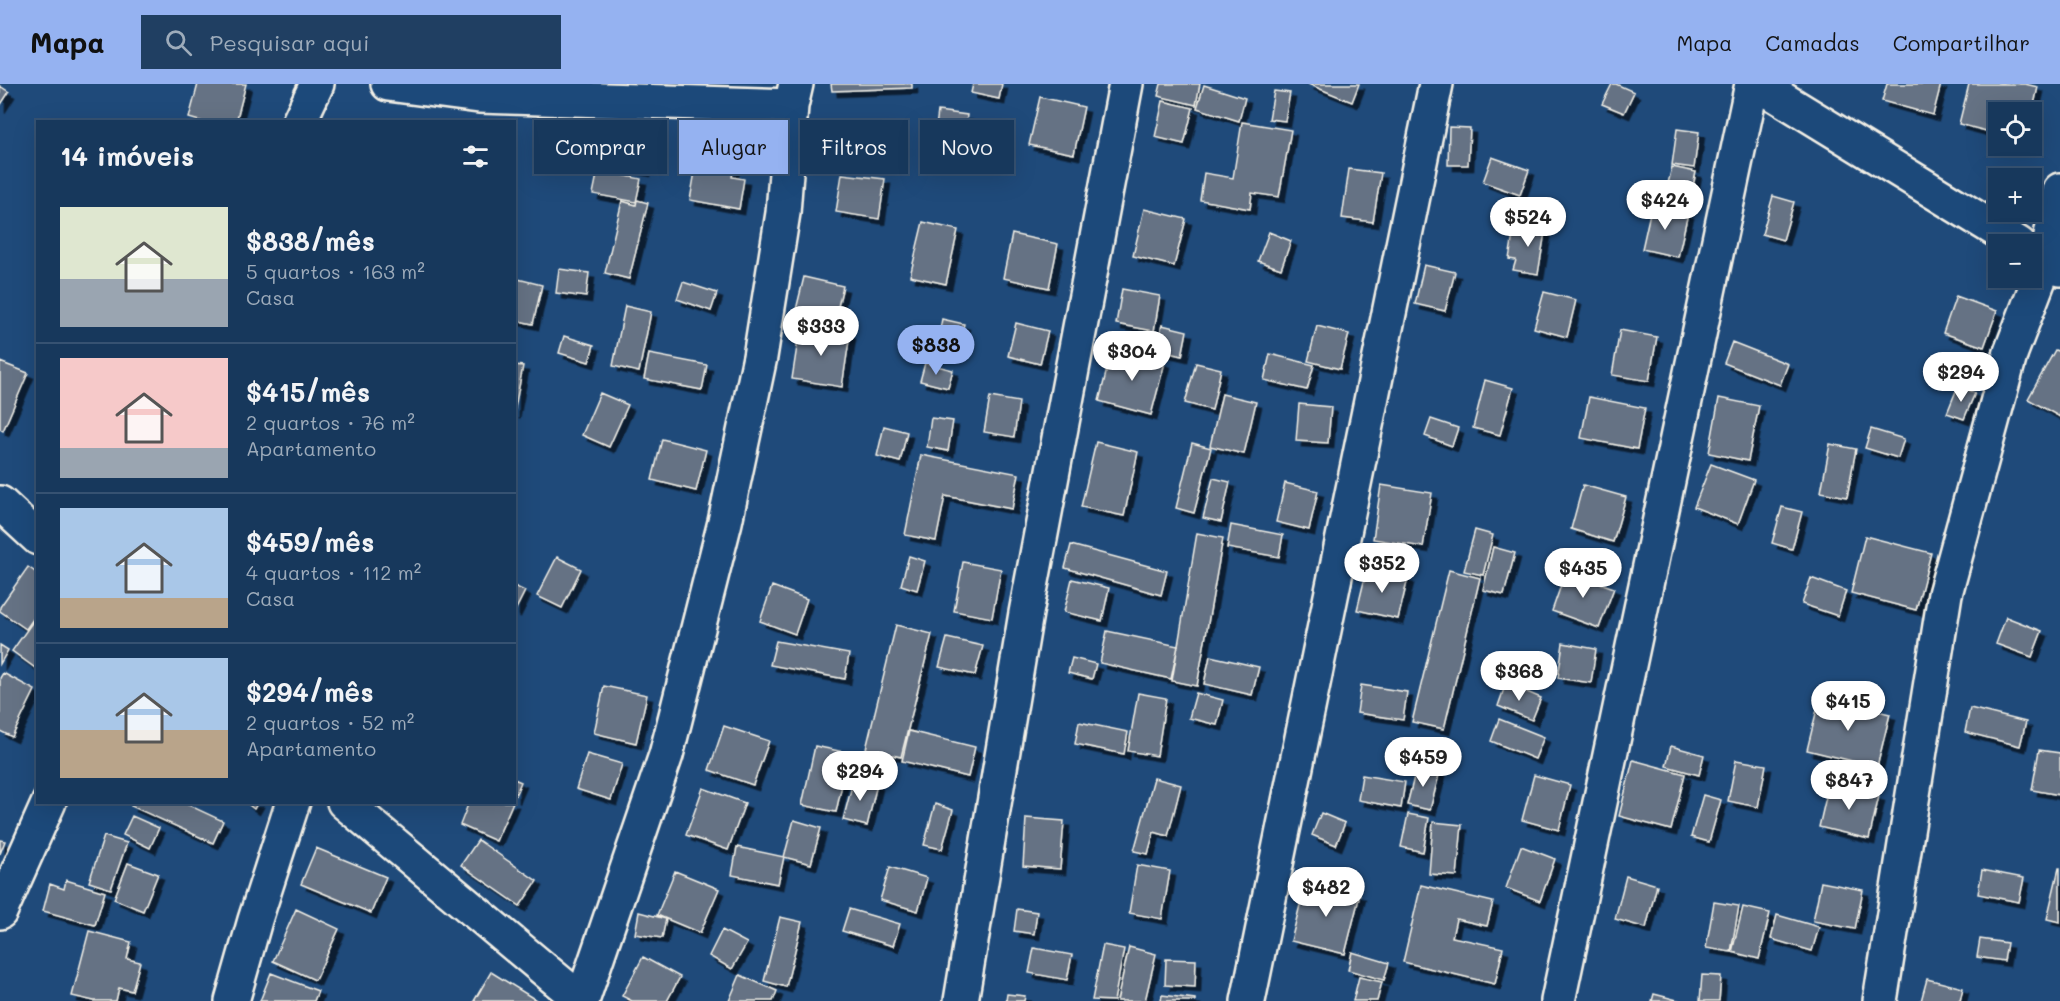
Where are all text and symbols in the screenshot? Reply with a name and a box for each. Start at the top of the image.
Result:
search box [141,15,561,69]
text: Mapa [30,24,105,60]
icon: search [162,26,195,59]
text: Pesquisar aqui [210,28,369,57]
text: Mapa [1676,29,1732,56]
text: Camadas [1765,29,1860,56]
text: Compartilhar [1893,29,2030,56]
map controls [1988,102,2042,288]
button: locate [1988,102,2042,156]
chip: Comprar [534,120,667,174]
chip: Alugar [679,120,788,174]
chip: Filtros [800,120,908,174]
chip: Novo [920,120,1014,174]
text: 14 imóveis [60,139,194,173]
icon: filters [459,140,492,173]
button: + [1988,168,2042,222]
pin: $424 [1629,180,1701,231]
text: $424 [1641,186,1689,212]
pin: $524 [1492,197,1564,248]
text: $524 [1504,203,1552,229]
text: $838/mês [246,224,375,258]
icon: home [108,231,180,303]
button: − [1988,234,2042,288]
text: 5 quartos · 163 m² [246,258,425,284]
text: Casa [246,284,295,310]
pin: $333 [785,306,857,357]
text: $333 [797,312,845,338]
pin: $838 [900,325,972,376]
text: $838 [911,331,961,357]
pin: $304 [1096,331,1168,382]
text: $304 [1107,337,1157,363]
pin: $294 [1925,352,1997,403]
text: $294 [1937,358,1985,384]
text: $415/mês [246,375,370,409]
icon: home [108,382,180,454]
text: 2 quartos · 76 m² [246,409,415,435]
text: Apartamento [246,435,376,461]
text: $459/mês [246,525,374,559]
icon: home [108,532,180,604]
pin: $352 [1346,543,1418,594]
pin: $435 [1547,548,1619,599]
text: $352 [1358,549,1406,575]
text: $435 [1559,554,1607,580]
text: 4 quartos · 112 m² [246,559,421,585]
text: Casa [246,585,295,611]
pin: $368 [1483,651,1555,702]
text: $368 [1495,657,1543,683]
text: $294/mês [246,675,374,709]
pin: $415 [1812,681,1884,732]
icon: home [108,682,180,754]
text: $415 [1825,687,1871,713]
text: 2 quartos · 52 m² [246,709,414,735]
text: Apartamento [246,735,376,761]
pin: $459 [1387,737,1459,788]
text: $459 [1399,743,1447,769]
pin: $294 [824,751,896,802]
text: $294 [836,757,884,783]
pin: $847 [1813,760,1885,811]
text: $847 [1825,766,1873,792]
pin: $482 [1290,867,1362,918]
text: $482 [1302,873,1350,899]

